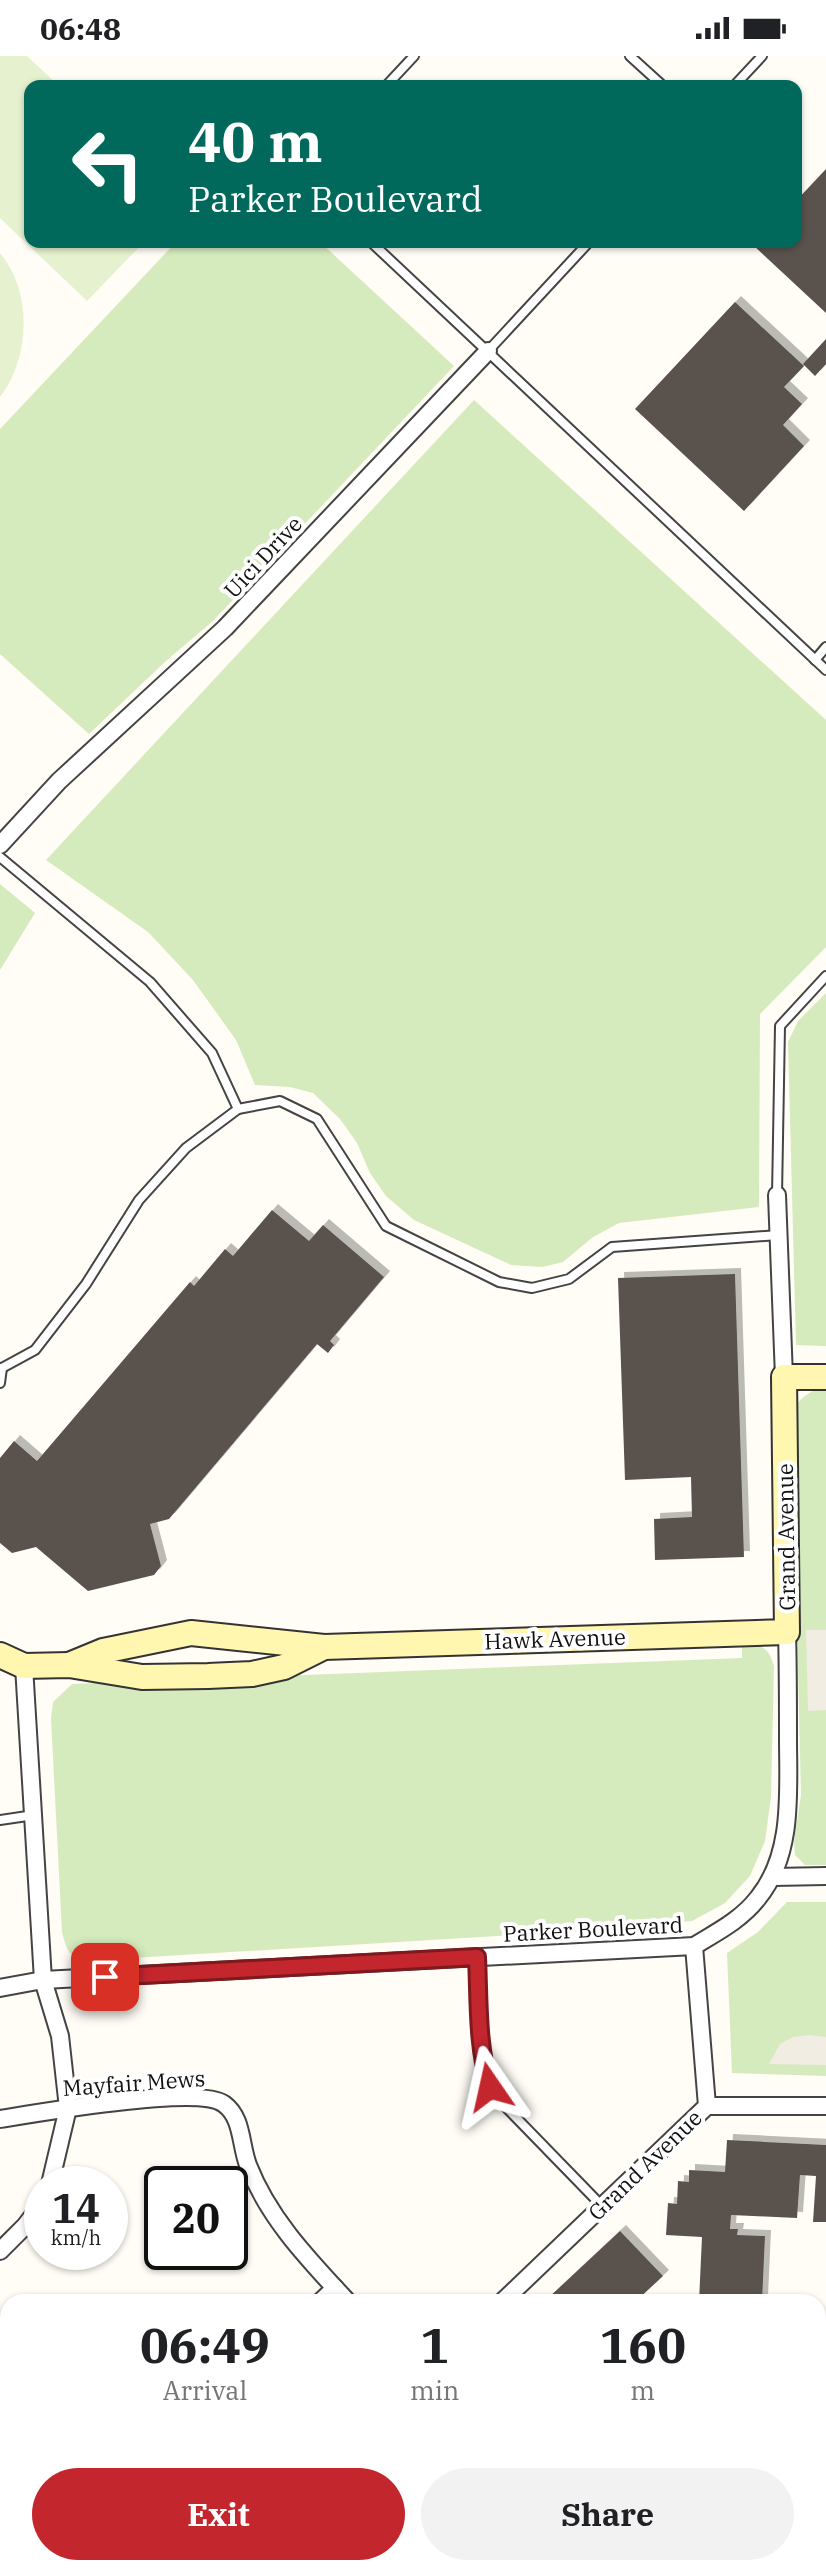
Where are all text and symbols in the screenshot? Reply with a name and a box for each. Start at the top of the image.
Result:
text: 06:48 [40,9,121,48]
text: 40 m [188,105,323,177]
icon: left [56,112,160,216]
text: Parker Boulevard [188,175,483,222]
street label: Uici Drive [217,509,308,604]
street label: Grand Avenue [770,1463,801,1611]
street label: Hawk Avenue [484,1622,626,1655]
street label: Parker Boulevard [502,1909,684,1948]
pin [71,1943,139,2011]
icon: arrive [83,1955,127,1999]
position arrow [448,2045,532,2129]
street label: Mayfair Mews [62,2063,206,2102]
street label: Grand Avenue [582,2103,708,2226]
speed limit sign: 20 [144,2166,248,2270]
text: 14 [52,2182,100,2234]
text: km/h [51,2224,101,2251]
text: 06:49 [140,2314,270,2376]
text: 1 [420,2314,449,2376]
text: 160 [600,2314,686,2376]
text: Arrival [163,2373,247,2407]
text: min [410,2373,459,2407]
text: m [630,2373,655,2407]
button: Exit [32,2468,405,2560]
button: Share [421,2468,794,2560]

